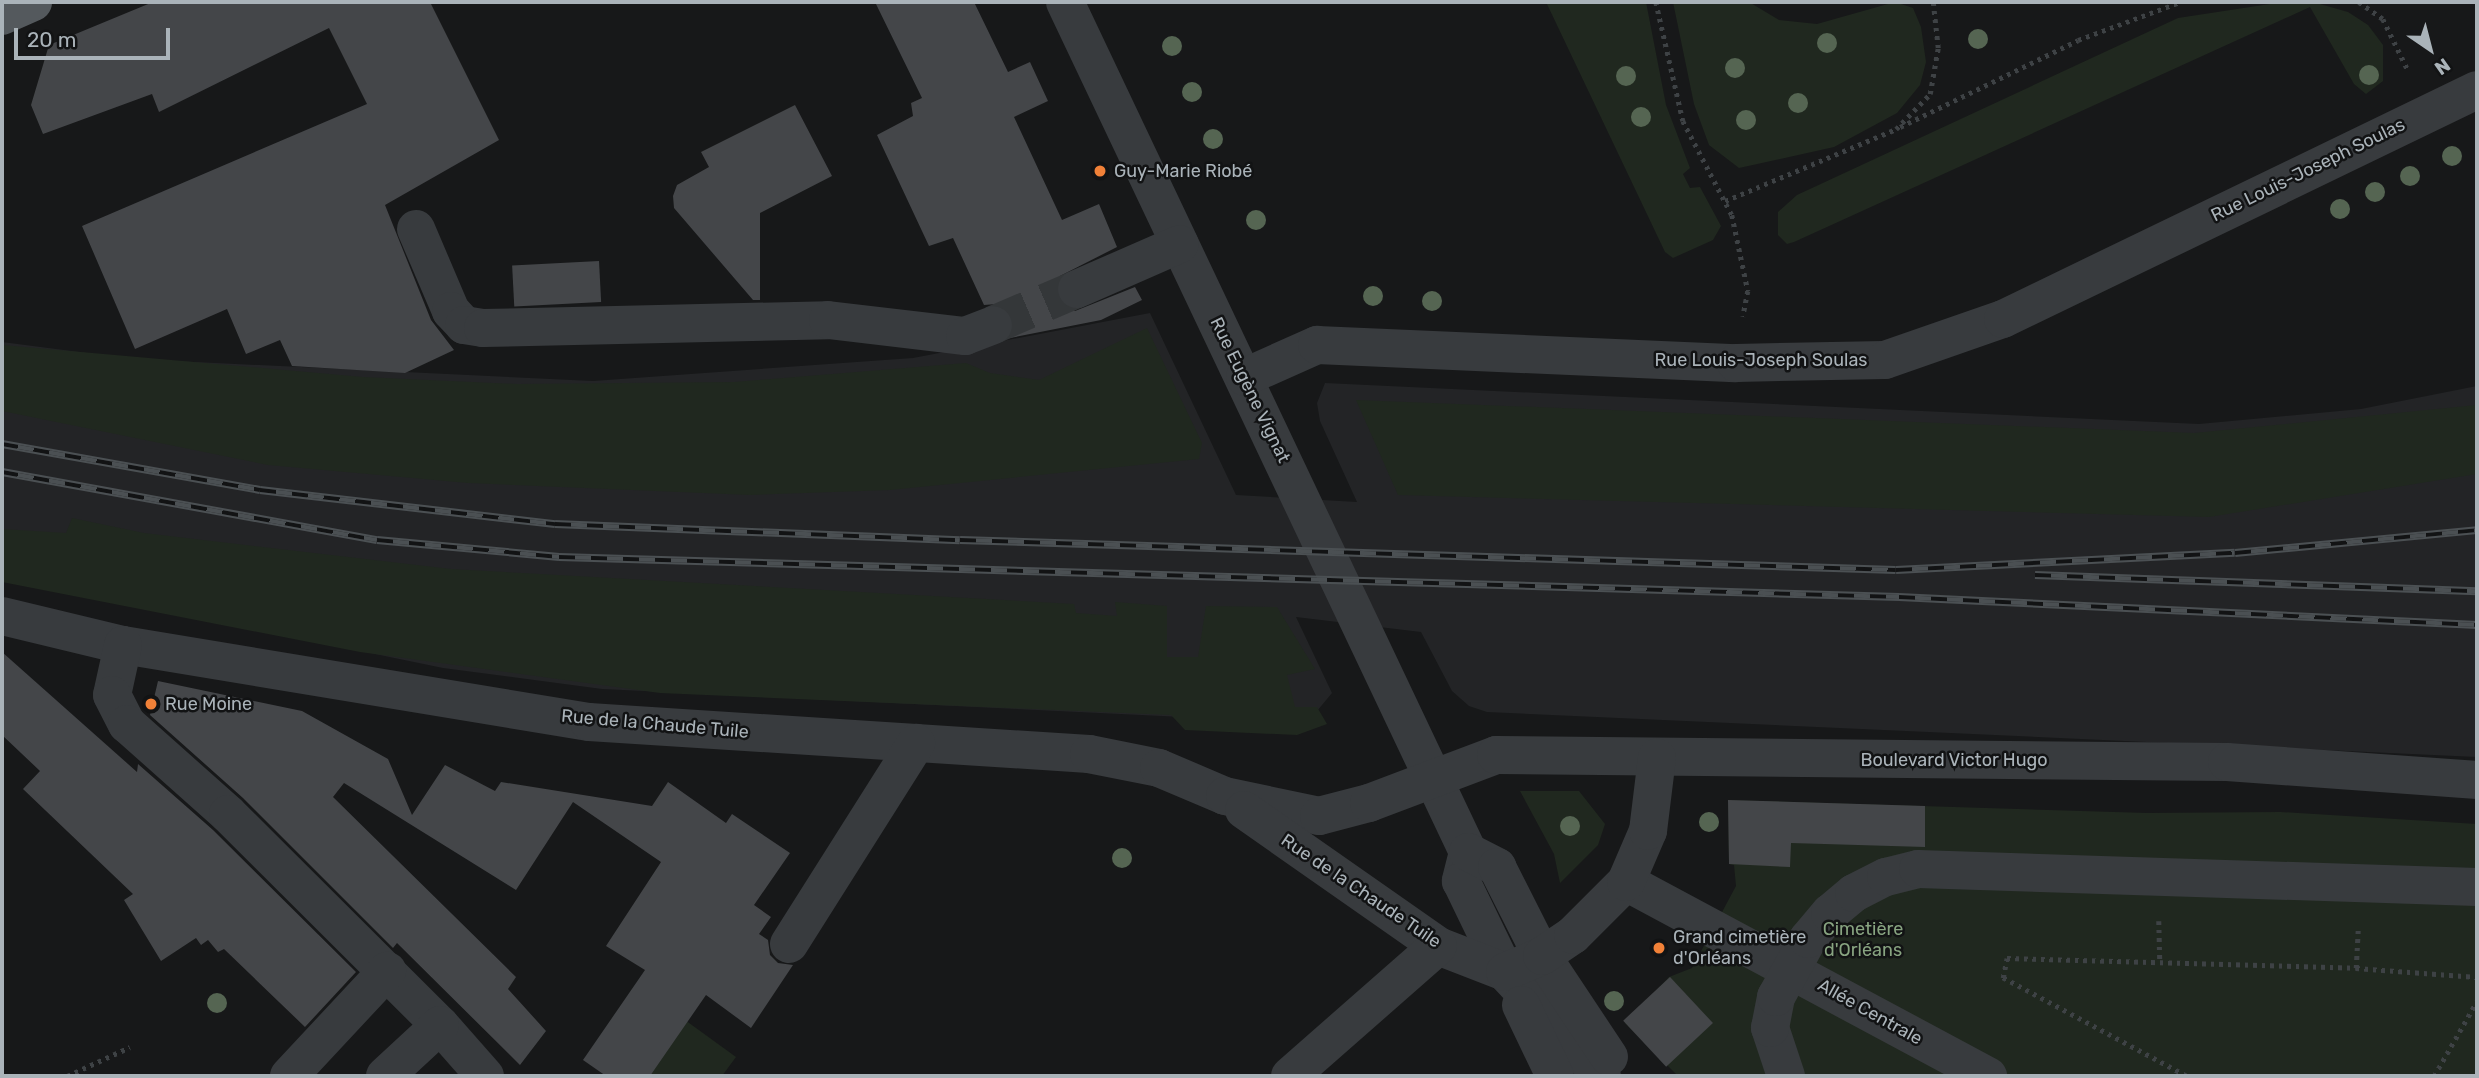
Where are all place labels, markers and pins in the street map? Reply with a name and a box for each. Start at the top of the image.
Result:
place label: Guy-Marie Riobé [1114,160,1252,182]
marker: Guy-Marie Riobé [1092,163,1108,179]
place label: Rue Moine [165,693,252,715]
marker: Rue Moine [143,696,159,712]
place label: Grand cimetière d'Orléans [1673,927,1806,970]
marker: Grand cimetière d'Orléans [1651,940,1667,956]

